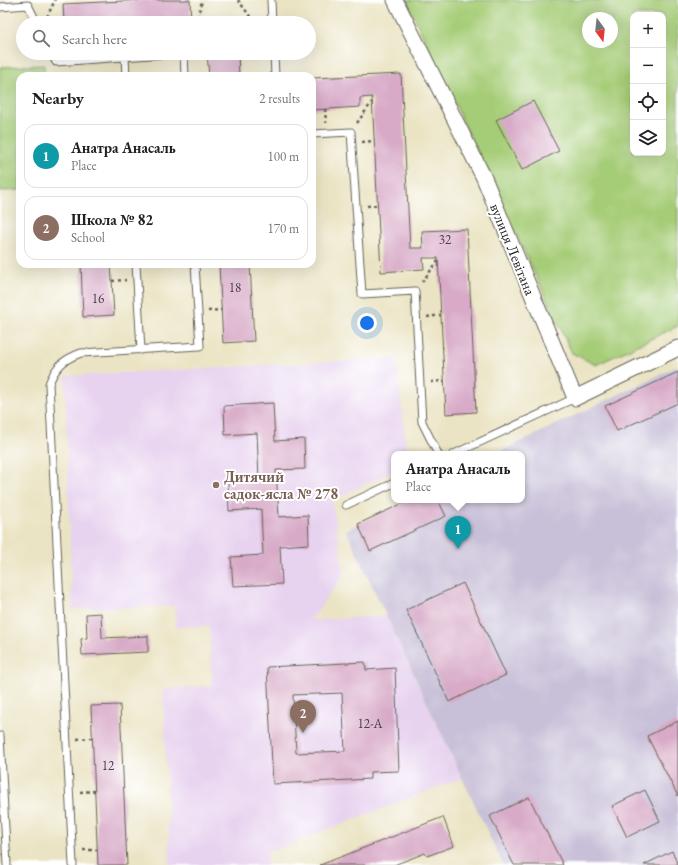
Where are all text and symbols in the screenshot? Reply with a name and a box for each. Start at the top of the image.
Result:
north arrow [582,12,618,48]
map controls [630,12,666,156]
button: + [630,12,666,48]
search box [16,16,316,60]
icon: search [30,27,52,49]
text: Search here [62,29,127,48]
button: − [630,48,666,84]
button: locate [630,84,666,120]
text: Nearby [32,87,84,109]
text: 2 results [259,90,300,107]
button: layers [630,120,666,156]
text: Анатра Анасаль [71,138,176,157]
text: 1 [43,148,49,165]
text: 100 m [268,148,299,165]
text: Place [71,157,97,174]
street label: вулиця Левітана [486,200,540,298]
text: Школа № 82 [71,210,153,229]
text: 2 [43,220,49,237]
text: 170 m [268,220,299,237]
text: School [71,229,105,246]
house number: 32 [439,231,452,248]
house number: 18 [229,279,241,296]
house number: 16 [92,290,104,307]
your location [357,313,377,333]
popup [391,451,525,503]
text: Анатра Анасаль [406,459,510,478]
place label: Дитячий садок-ясла № 278 [224,467,338,503]
text: Place [406,478,431,495]
marker: Дитячий садок-ясла № 278 [211,480,221,490]
pin: 1 [445,516,471,549]
pin: 2 [290,700,316,733]
house number: 12-А [357,715,384,732]
house number: 12 [102,757,115,774]

